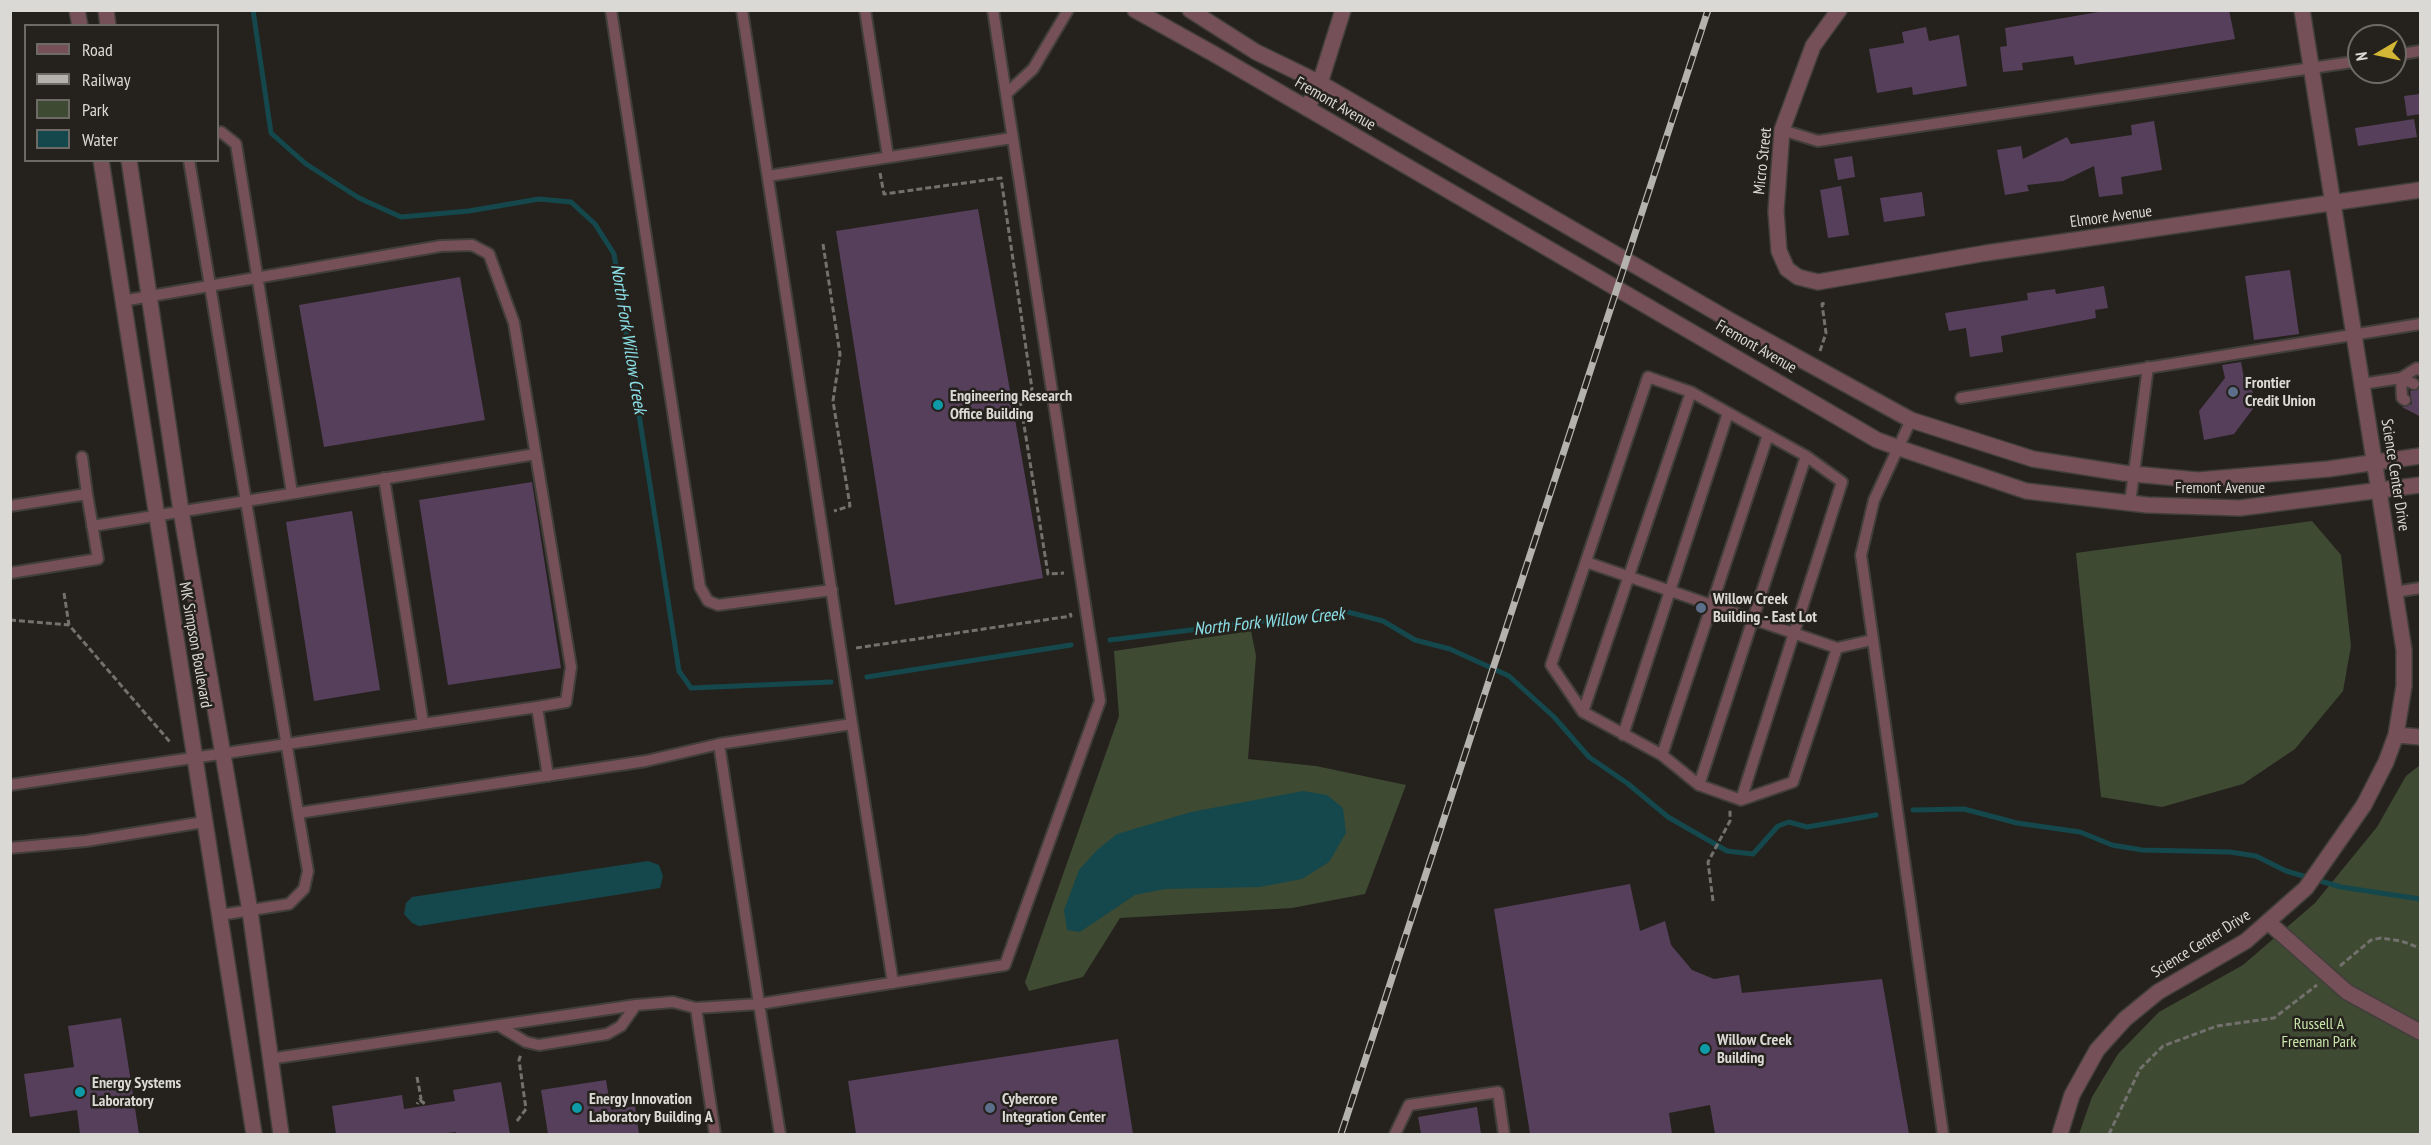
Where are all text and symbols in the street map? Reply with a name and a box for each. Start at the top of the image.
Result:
legend [24,24,219,162]
north arrow [2347,24,2407,84]
text: Road [82,38,113,61]
text: N [2351,51,2372,62]
text: Railway [82,68,131,91]
street label: Fremont Avenue [1291,73,1379,135]
text: Park [82,98,109,121]
street label: Micro Street [1750,127,1776,195]
text: Water [82,128,118,151]
street label: Elmore Avenue [2069,202,2153,232]
water label: North Fork Willow Creek [605,262,651,416]
street label: Fremont Avenue [1712,316,1800,378]
place label: Frontier Credit Union [2245,373,2316,411]
marker: Frontier Credit Union [2226,385,2240,399]
place label: Engineering Research Office Building [950,386,1072,424]
marker: Engineering Research Office Building [931,398,945,412]
street label: Science Center Drive [2377,418,2413,532]
street label: Fremont Avenue [2175,478,2265,498]
street label: MK Simpson Boulevard [174,581,216,709]
place label: Willow Creek Building - East Lot [1713,589,1817,627]
marker: Willow Creek Building - East Lot [1694,601,1708,615]
water label: North Fork Willow Creek [1193,603,1345,641]
street label: Science Center Drive [2148,906,2254,982]
park label: Russell A Freeman Park [2281,1014,2357,1052]
place label: Willow Creek Building [1717,1030,1792,1068]
marker: Willow Creek Building [1698,1042,1712,1056]
place label: Energy Systems Laboratory [92,1073,181,1111]
marker: Energy Systems Laboratory [73,1085,87,1099]
place label: Energy Innovation Laboratory Building A [589,1089,713,1127]
place label: Cybercore Integration Center [1002,1089,1106,1127]
marker: Energy Innovation Laboratory Building A [570,1101,584,1115]
marker: Cybercore Integration Center [983,1101,997,1115]

